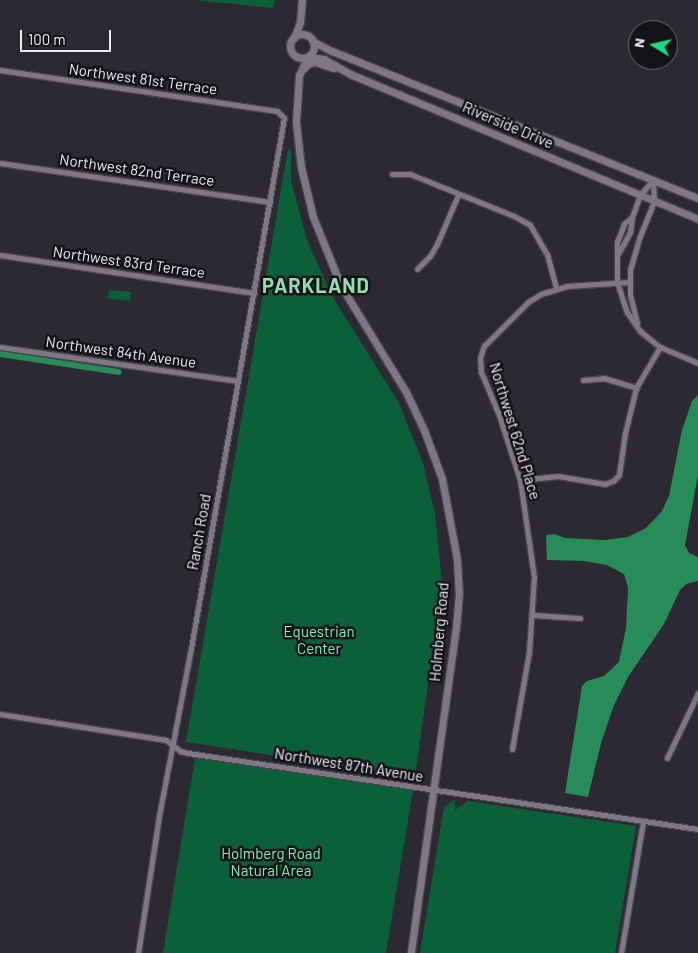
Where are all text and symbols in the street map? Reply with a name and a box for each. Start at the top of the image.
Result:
scale bar [22,20,114,52]
north arrow [628,20,678,70]
text: 100 m [28,30,66,48]
text: N [630,37,648,49]
street label: Northwest 81st Terrace [68,60,218,98]
street label: Riverside Drive [460,98,556,152]
street label: Northwest 82nd Terrace [58,150,216,190]
street label: Northwest 83rd Terrace [52,242,206,282]
district label: PARKLAND [261,273,371,297]
street label: Northwest 84th Avenue [45,333,197,371]
street label: Northwest 62nd Place [486,360,544,502]
street label: Ranch Road [183,493,215,571]
street label: Holmberg Road [426,582,452,682]
park label: Equestrian Center [284,622,354,657]
street label: Northwest 87th Avenue [273,744,425,786]
park label: Holmberg Road Natural Area [221,844,321,879]

